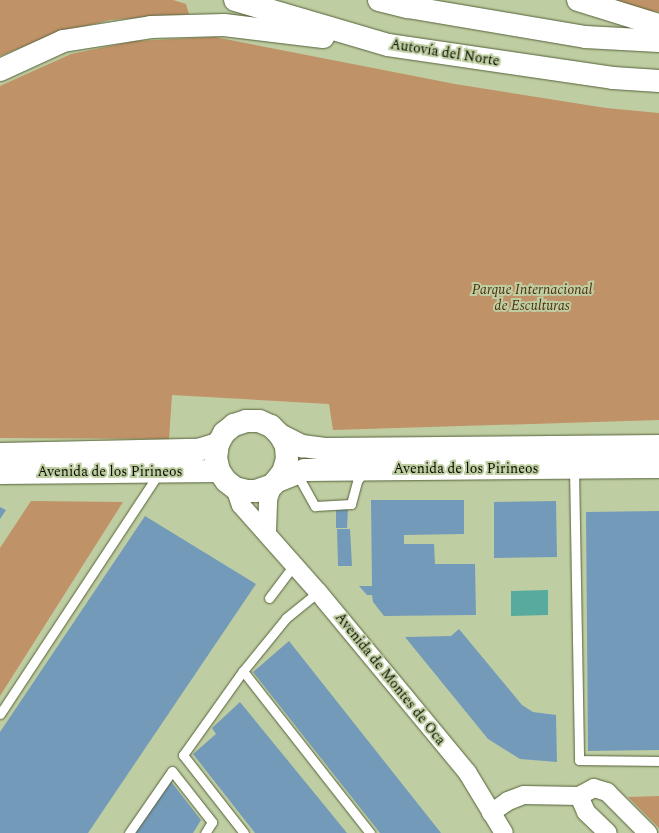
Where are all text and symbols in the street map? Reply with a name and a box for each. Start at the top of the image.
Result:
street label: Autovía del Norte [389,36,501,70]
park label: Parque Internacional de Esculturas [472,282,592,314]
street label: Avenida de los Pirineos [393,461,539,477]
street label: Avenida de los Pirineos [37,464,183,480]
street label: Avenida de Montes de Oca [331,609,449,749]

